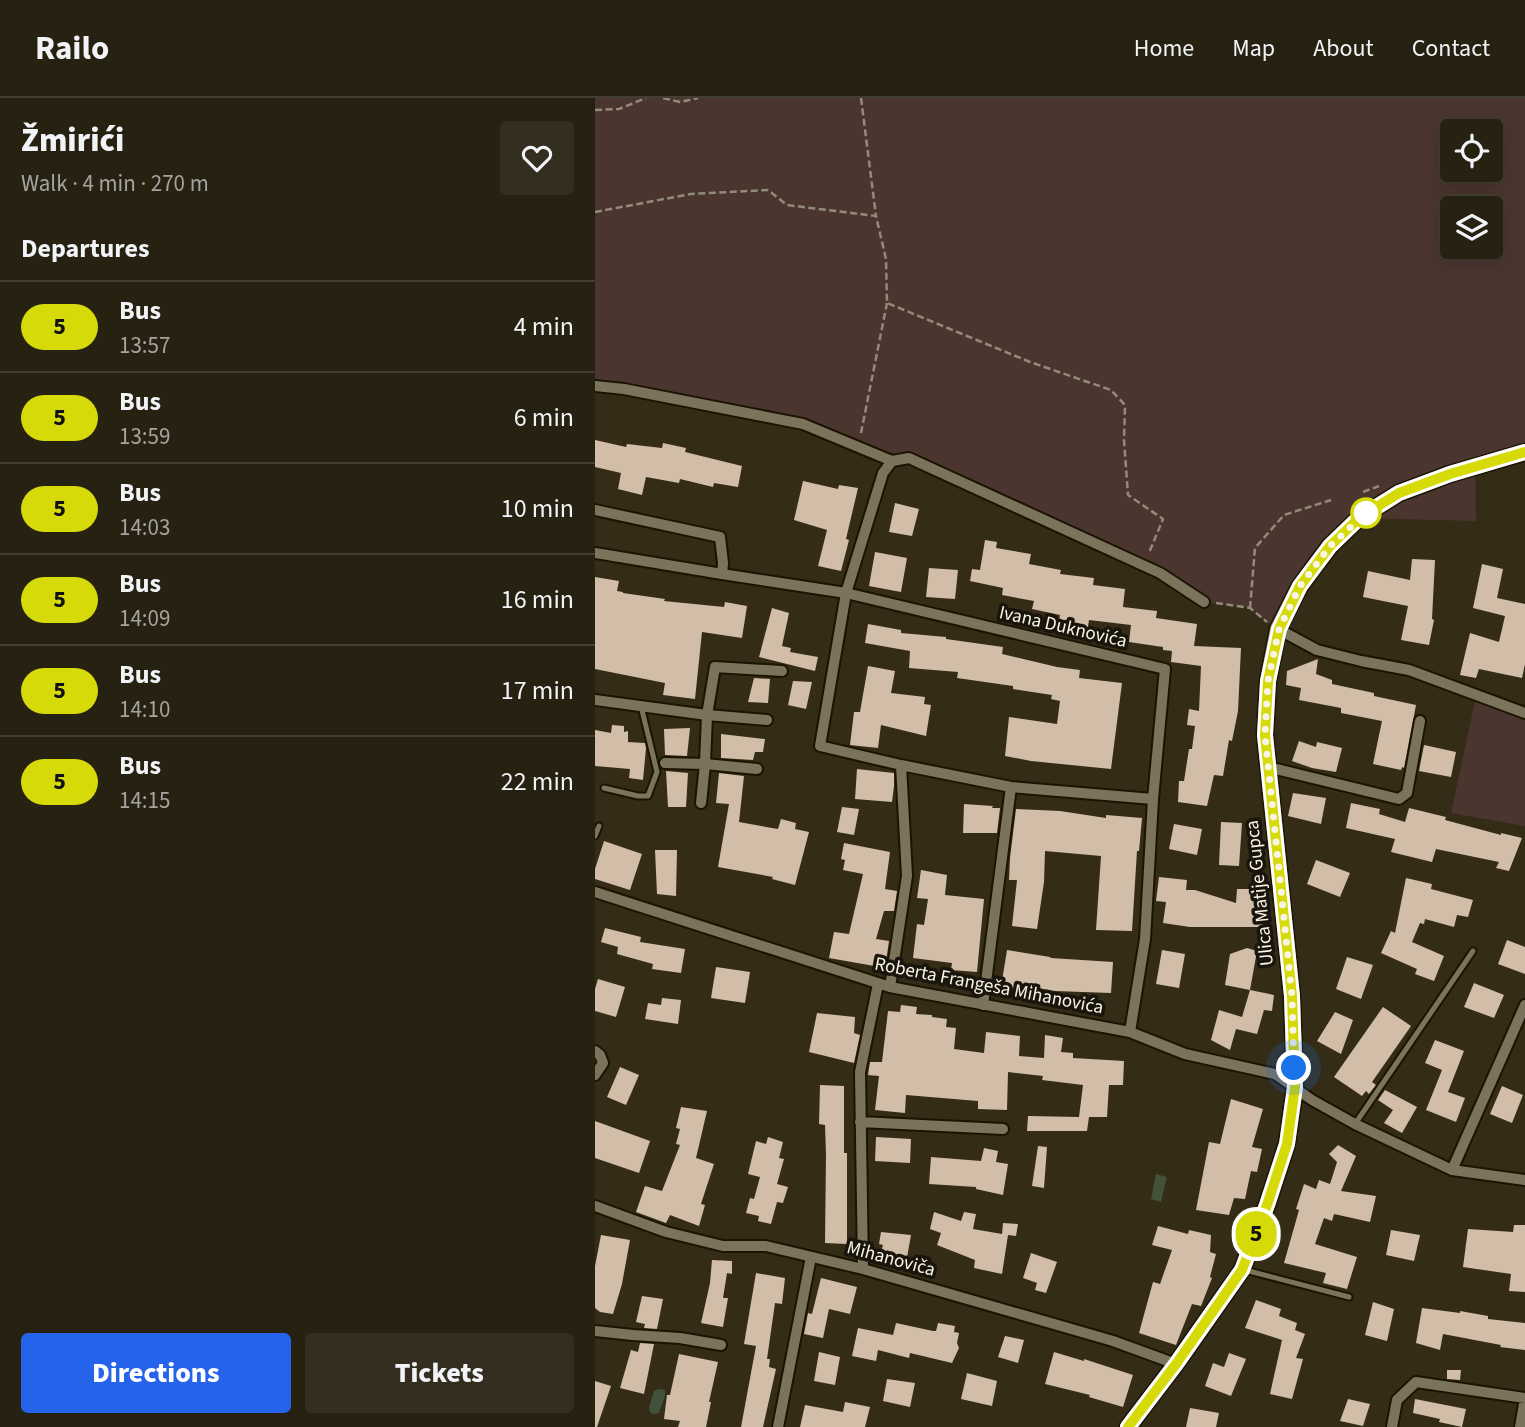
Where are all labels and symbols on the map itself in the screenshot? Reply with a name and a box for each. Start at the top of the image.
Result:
unlabelled marker [1351,498,1381,528]
street label: Ivana Duknovića [996,599,1130,655]
street label: Ulica Matije Gupca [1239,819,1281,967]
street label: Roberta Frangeša Mihanovića [872,951,1106,1021]
your location [1276,1050,1311,1085]
line badge: 5 [1233,1211,1279,1257]
street label: Mihanoviča [844,1234,938,1284]

